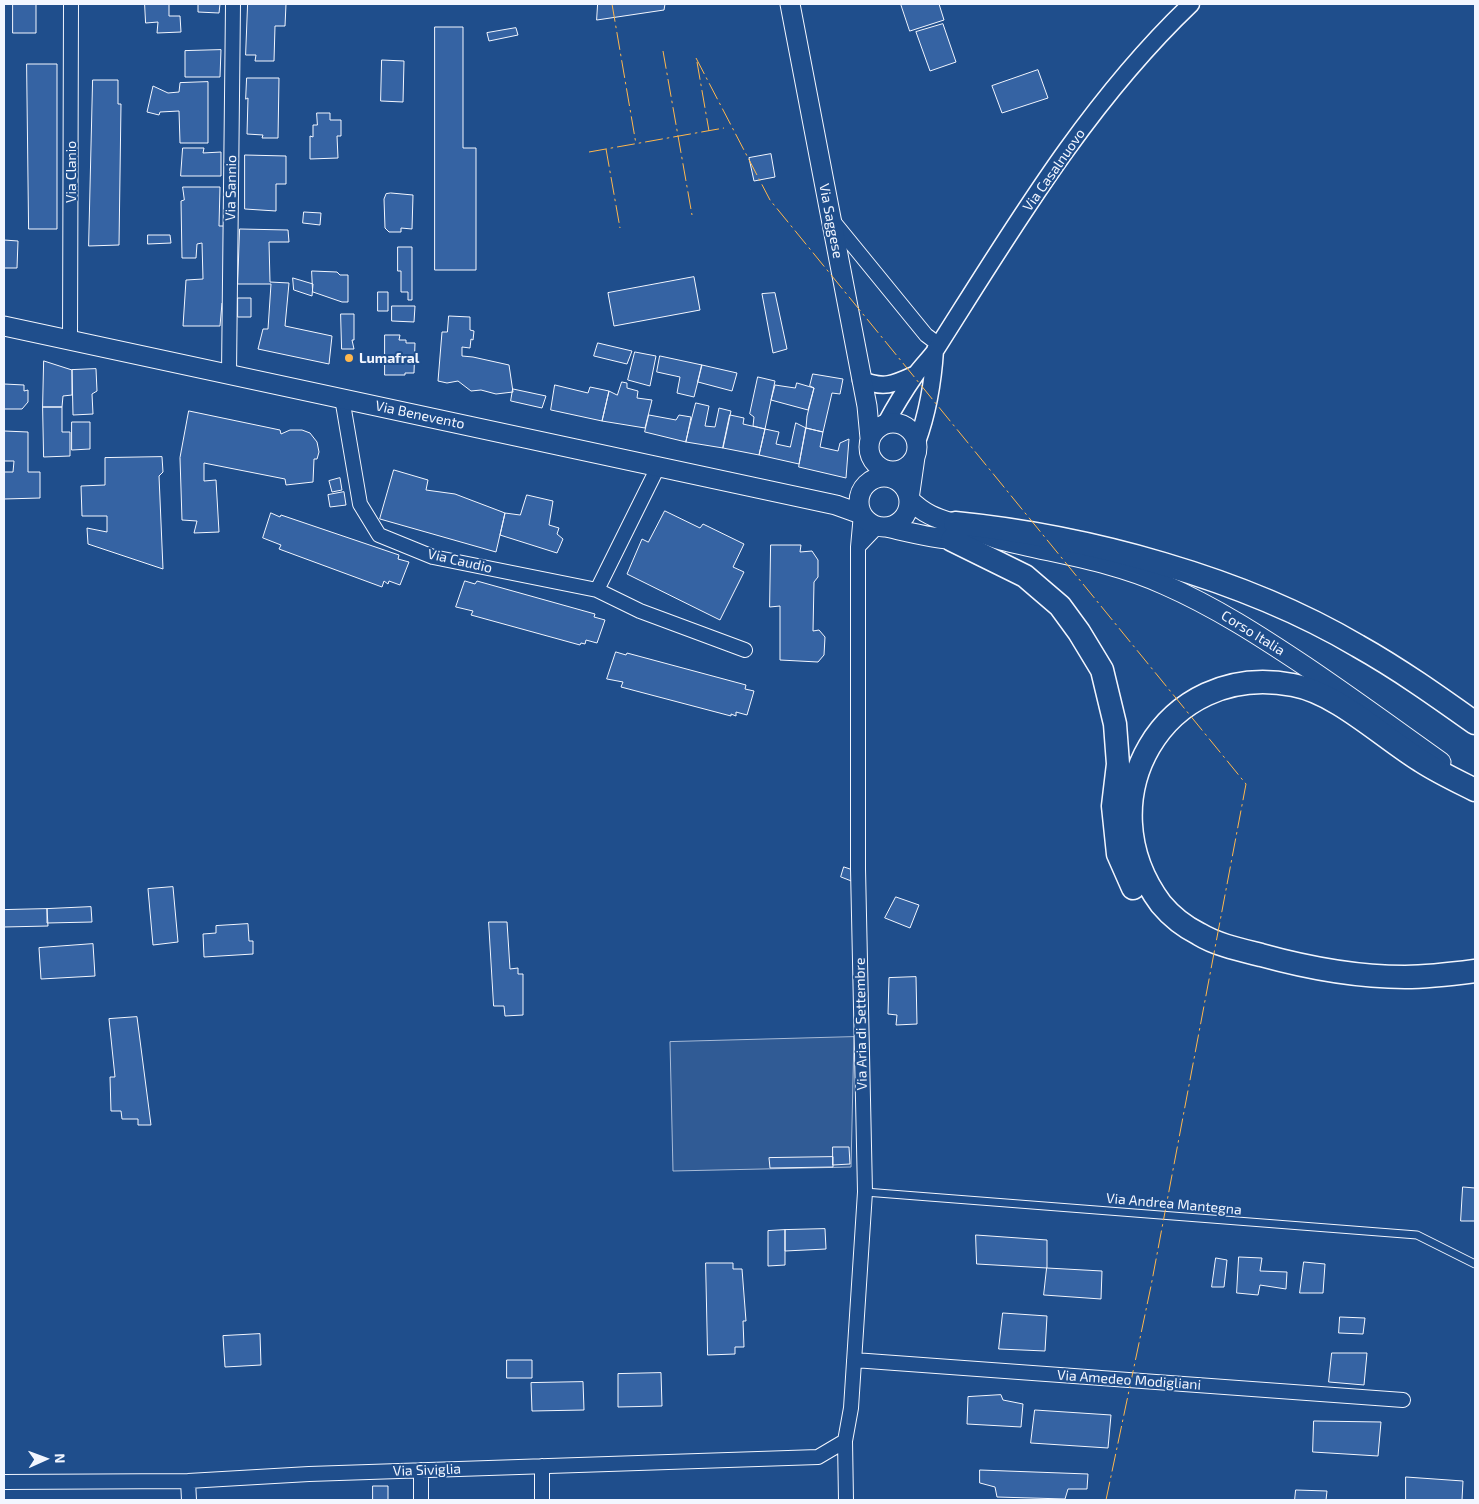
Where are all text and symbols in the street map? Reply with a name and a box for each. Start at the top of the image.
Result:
street label: Via Casalnuovo [1019,126,1089,214]
street label: Via Clanio [63,141,79,203]
street label: Via Sannio [222,155,240,221]
street label: Via Saggese [815,182,847,260]
place label: Lumafral [359,350,419,366]
marker: Lumafral [343,352,355,364]
street label: Via Benevento [374,397,466,433]
street label: Via Caudio [426,545,494,577]
street label: Corso Italia [1218,607,1288,659]
street label: Via Aria di Settembre [851,957,871,1091]
street label: Via Andrea Mantegna [1106,1190,1242,1218]
street label: Via Amedeo Modigliani [1056,1367,1202,1393]
north arrow [20,1434,70,1484]
text: N [52,1453,69,1464]
street label: Via Siviglia [393,1460,461,1480]

